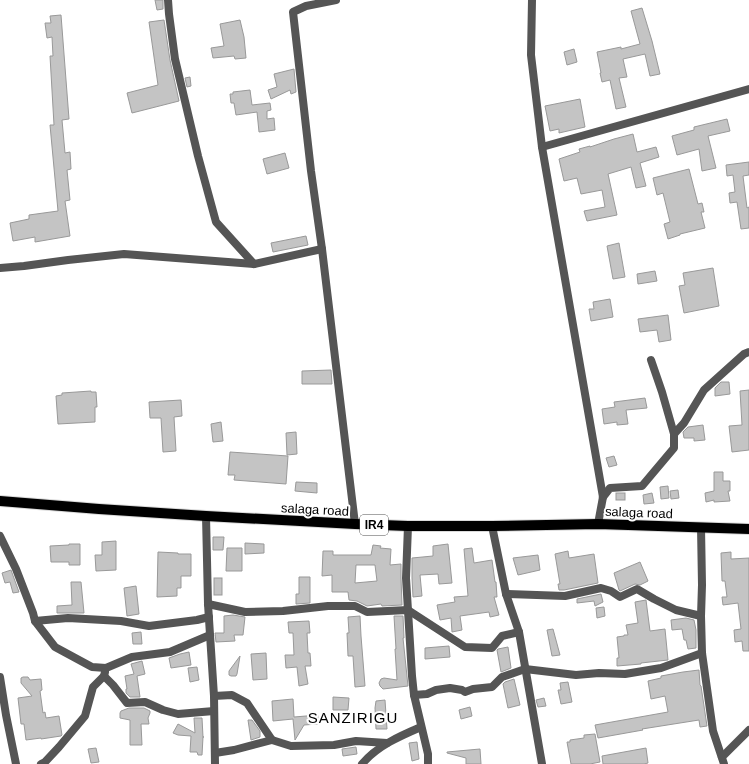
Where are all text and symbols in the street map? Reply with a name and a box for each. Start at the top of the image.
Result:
street label: salaga road [281,500,349,519]
street label: salaga road [605,504,673,521]
road number: IR4 [360,515,388,535]
district label: SANZIRIGU [308,709,398,726]

